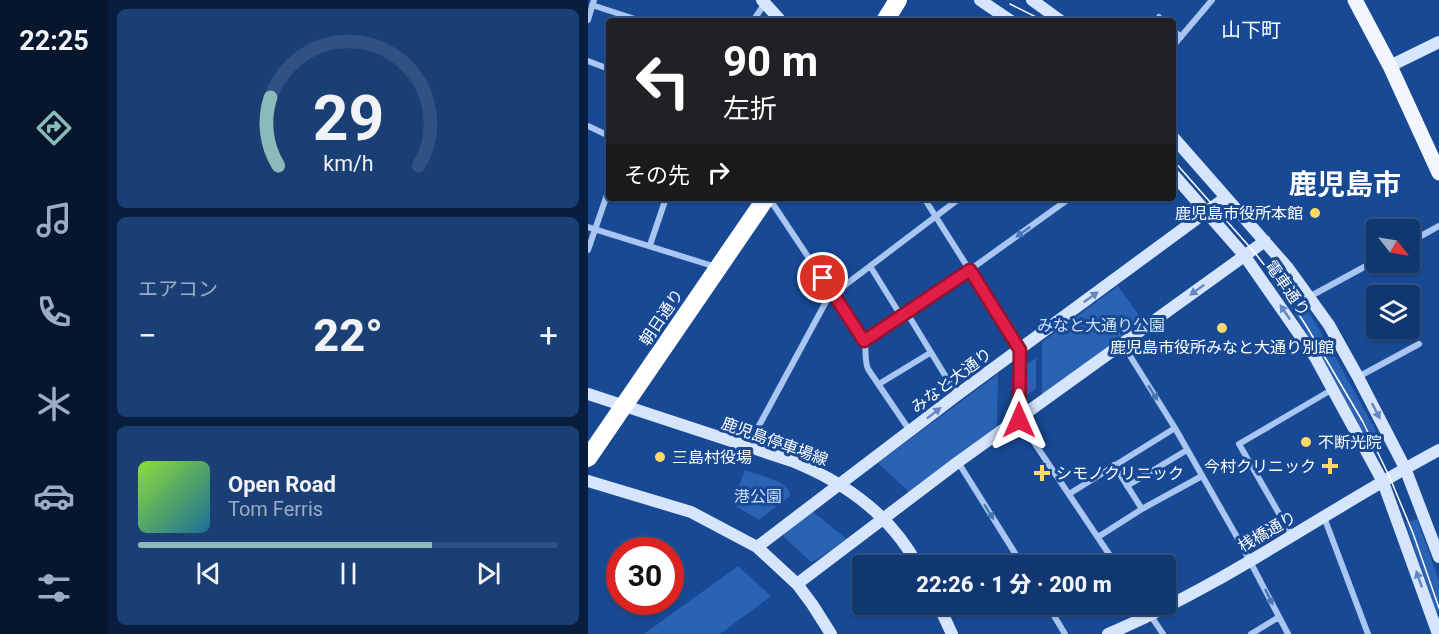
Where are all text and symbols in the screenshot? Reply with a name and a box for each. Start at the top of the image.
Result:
district label: 山下町 [1221,18,1281,42]
text: 22:25 [19,25,89,57]
text: 90 m [723,37,818,86]
icon: left [624,42,702,120]
text: 29 [312,82,384,155]
text: 左折 [723,93,777,125]
icon: directions [33,107,75,149]
text: km/h [323,151,373,176]
icon: right [702,156,735,189]
text: その先 [624,163,690,188]
district label: 鹿児島市 [1289,168,1401,201]
icon: music [33,199,75,241]
place label: 鹿児島市役所本館 [1175,204,1303,223]
marker: 鹿児島市役所本館 [1308,206,1322,220]
north arrow [1366,219,1420,273]
map controls [1366,219,1420,339]
one-way arrow [1015,226,1031,238]
pin [797,252,848,303]
street label: 電車通り [1261,257,1314,320]
icon: arrive [806,261,839,294]
text: エアコン [138,277,218,301]
one-way arrow [1189,283,1204,295]
street label: 朝日通り [636,285,687,349]
button: layers [1366,285,1420,339]
icon: phone [33,291,75,333]
one-way arrow [1084,292,1099,304]
one-way arrow [1280,304,1291,320]
text: 22° [313,309,383,362]
text: − [138,316,157,355]
text: + [539,316,558,355]
park label: みなと大通り公園 [1037,316,1165,335]
marker: 鹿児島市役所みなと大通り別館 [1215,321,1229,335]
place label: 鹿児島市役所みなと大通り別館 [1110,338,1334,357]
street label: みなと大通り [907,344,995,417]
icon: climate [33,383,75,425]
one-way arrow [1147,385,1158,401]
position arrow [987,388,1051,452]
one-way arrow [1370,402,1380,420]
one-way arrow [926,407,942,419]
street label: 鹿児島停車場線 [719,413,831,470]
place label: 不断光院 [1318,433,1382,452]
marker: 不断光院 [1299,435,1313,449]
place label: 三島村役場 [672,448,752,467]
marker: 三島村役場 [653,450,667,464]
place label: 今村クリニック [1204,457,1316,476]
marker: 今村クリニック [1321,457,1339,475]
marker: シモノクリニック [1033,464,1051,482]
place label: シモノクリニック [1056,464,1184,483]
text: Open Road [228,472,336,497]
icon: car [33,475,75,517]
park label: 港公園 [734,487,782,506]
text: Tom Ferris [228,497,323,521]
one-way arrow [984,504,995,520]
street label: 桟橋通り [1235,507,1300,556]
speed limit sign: 30 [606,537,684,615]
icon: previous [192,557,225,590]
icon: pause [332,557,365,590]
icon: next [472,557,505,590]
icon: filters [33,567,75,609]
one-way arrow [1414,570,1424,588]
text: 22:26 · 1 分 · 200 m [916,572,1112,597]
one-way arrow [1264,589,1274,606]

